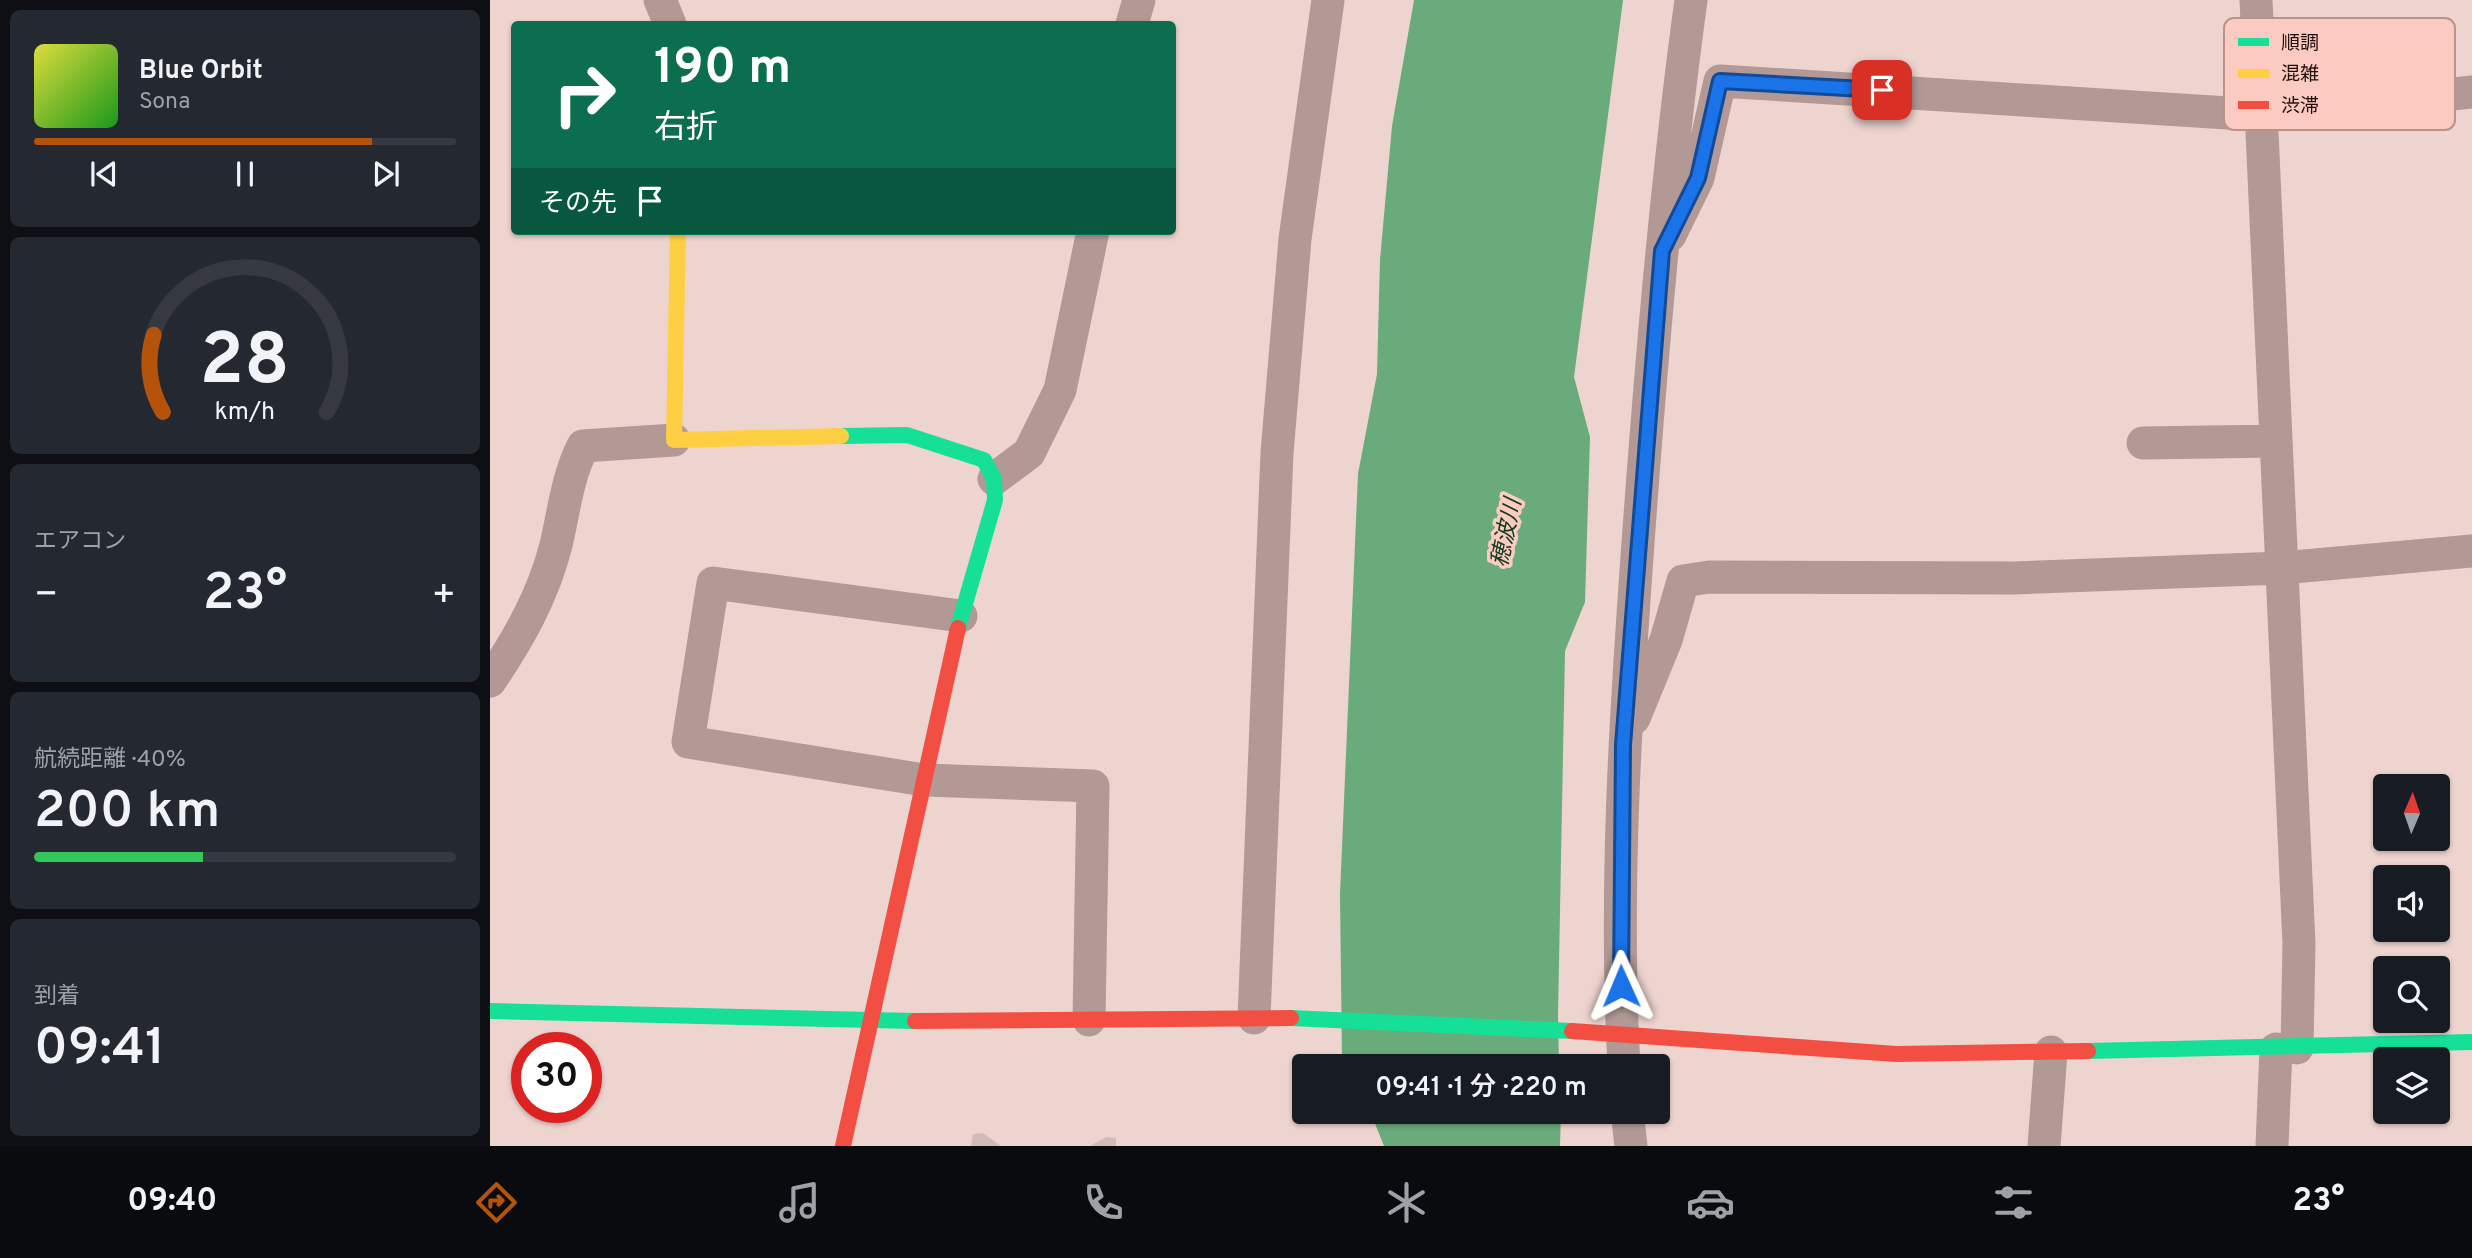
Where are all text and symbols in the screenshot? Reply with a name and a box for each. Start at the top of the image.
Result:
legend [2224,18,2455,130]
text: 順調 [2281,32,2319,56]
text: 190 m [654,39,791,101]
icon: right [539,49,630,140]
text: Blue Orbit [139,55,263,88]
pin [1852,60,1912,120]
text: 混雑 [2281,63,2319,87]
icon: arrive [1863,71,1901,109]
text: Sona [139,88,190,117]
text: 渋滞 [2281,95,2319,119]
text: 右折 [654,109,718,149]
icon: previous [85,155,123,193]
icon: pause [226,155,264,193]
icon: next [367,155,405,193]
icon: arrive [631,182,669,220]
text: その先 [539,188,617,221]
text: 28 [200,318,290,410]
text: km/h [215,397,275,429]
water label: 穂波川 [1487,493,1530,570]
text: エアコン [34,528,126,557]
text: 23° [203,562,287,628]
text: − [34,572,59,621]
text: + [431,572,456,621]
text: 航続距離 · 40% [34,746,186,775]
north arrow [2373,774,2450,850]
map controls [2373,774,2450,1124]
text: 200 km [34,780,220,846]
button: sound [2373,865,2450,942]
position arrow [1584,949,1658,1023]
button: search [2373,956,2450,1033]
text: 到着 [34,983,80,1012]
text: 09:41 [34,1017,165,1083]
speed limit sign: 30 [511,1032,602,1123]
button: layers [2373,1047,2450,1124]
text: 09:41 · 1 分 · 220 m [1375,1072,1587,1105]
icon: directions [472,1178,521,1227]
icon: music [775,1178,824,1227]
icon: phone [1079,1178,1128,1227]
icon: climate [1382,1178,1431,1227]
icon: car [1686,1178,1735,1227]
icon: filters [1989,1178,2038,1227]
text: 09:40 [127,1182,217,1222]
text: 23° [2293,1182,2345,1222]

